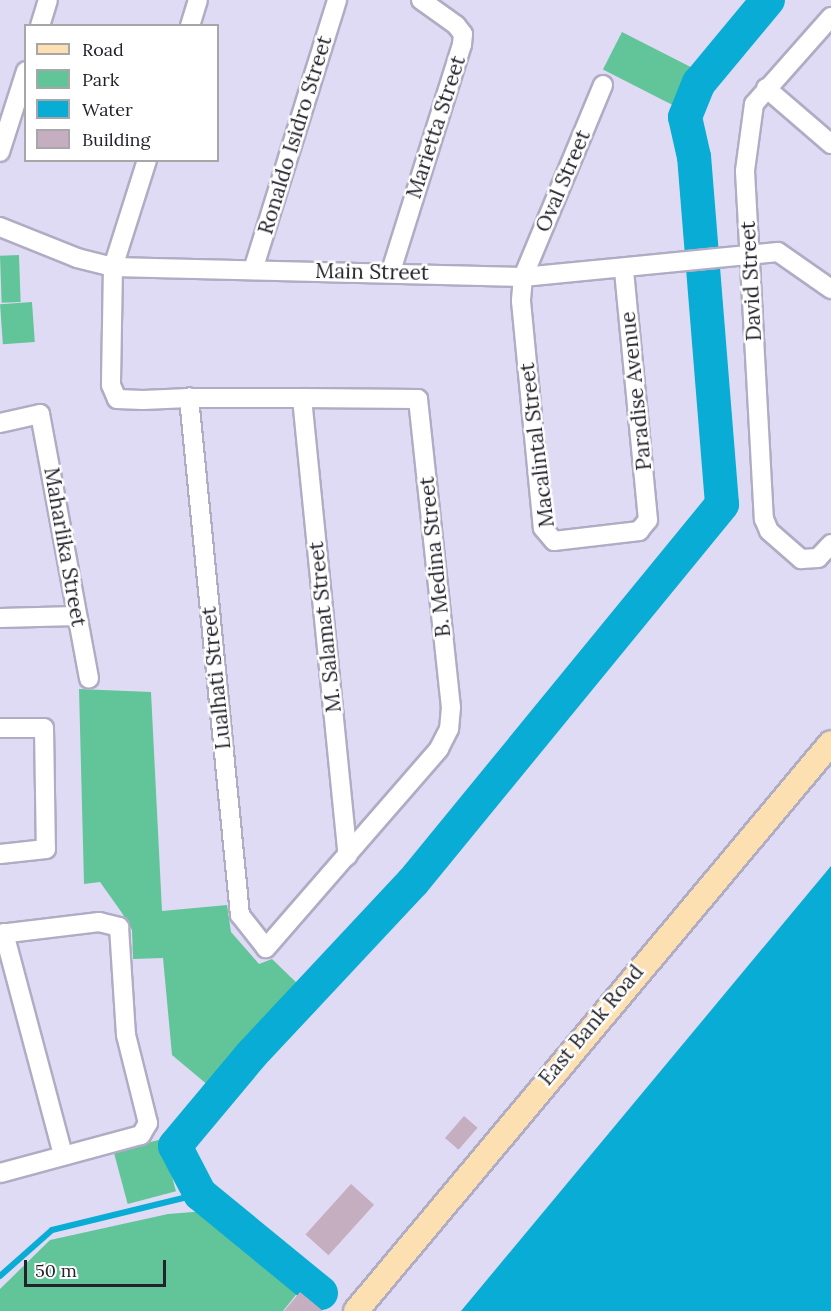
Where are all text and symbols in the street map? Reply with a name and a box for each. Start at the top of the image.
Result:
legend [24,24,219,162]
street label: Ronaldo Isidro Street [253,33,337,237]
text: Road [82,38,124,61]
street label: Marietta Street [401,52,471,202]
text: Park [82,68,119,91]
text: Water [82,98,133,121]
street label: Oval Street [530,126,596,236]
text: Building [82,128,150,151]
street label: David Street [735,220,767,342]
street label: Main Street [315,258,429,286]
street label: Paradise Avenue [615,310,657,472]
street label: Macalintal Street [514,361,560,529]
street label: Maharlika Street [39,465,91,629]
street label: B. Medina Street [414,475,456,639]
street label: M. Salamat Street [303,540,347,714]
street label: Lualhati Street [196,605,236,751]
street label: East Bank Road [533,960,649,1090]
scale bar [27,1248,170,1286]
text: 50 m [35,1259,77,1282]

